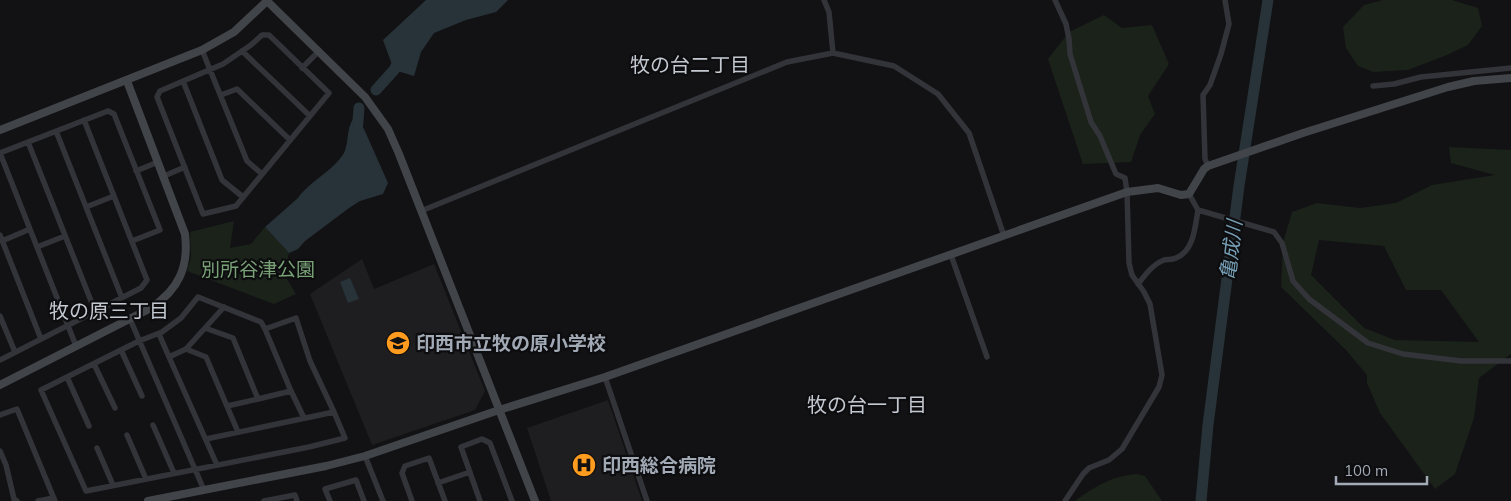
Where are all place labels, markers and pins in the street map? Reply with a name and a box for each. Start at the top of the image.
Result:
school or university icon: 印西市立牧の原小学校 [385,330,411,356]
place label: 印西市立牧の原小学校 [416,331,606,355]
hospital icon: 印西総合病院 [571,452,597,478]
place label: 印西総合病院 [602,453,716,477]

